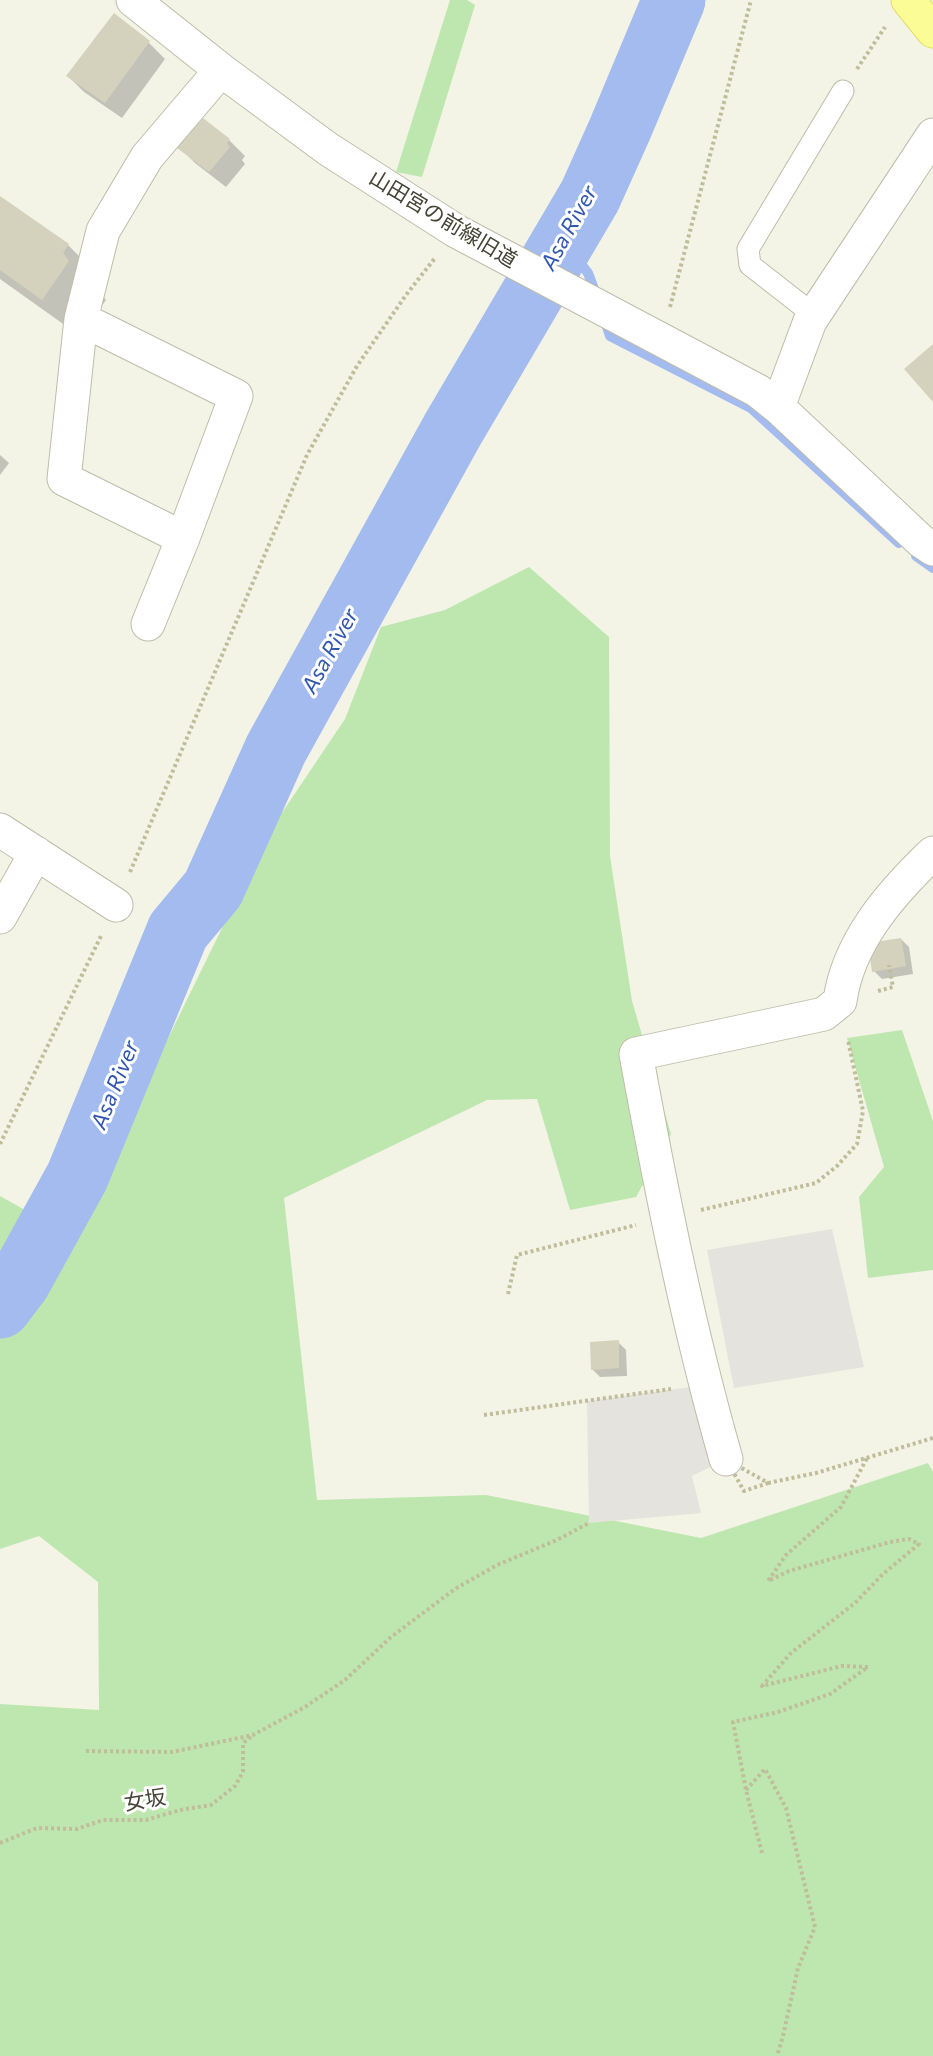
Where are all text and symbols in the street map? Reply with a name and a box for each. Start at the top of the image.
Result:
street label: 山田宮の前線旧道 [365,165,521,273]
water label: Asa River [535,181,603,275]
water label: Asa River [296,604,364,698]
water label: Asa River [85,1037,145,1133]
street label: 女坂 [122,1784,168,1816]

